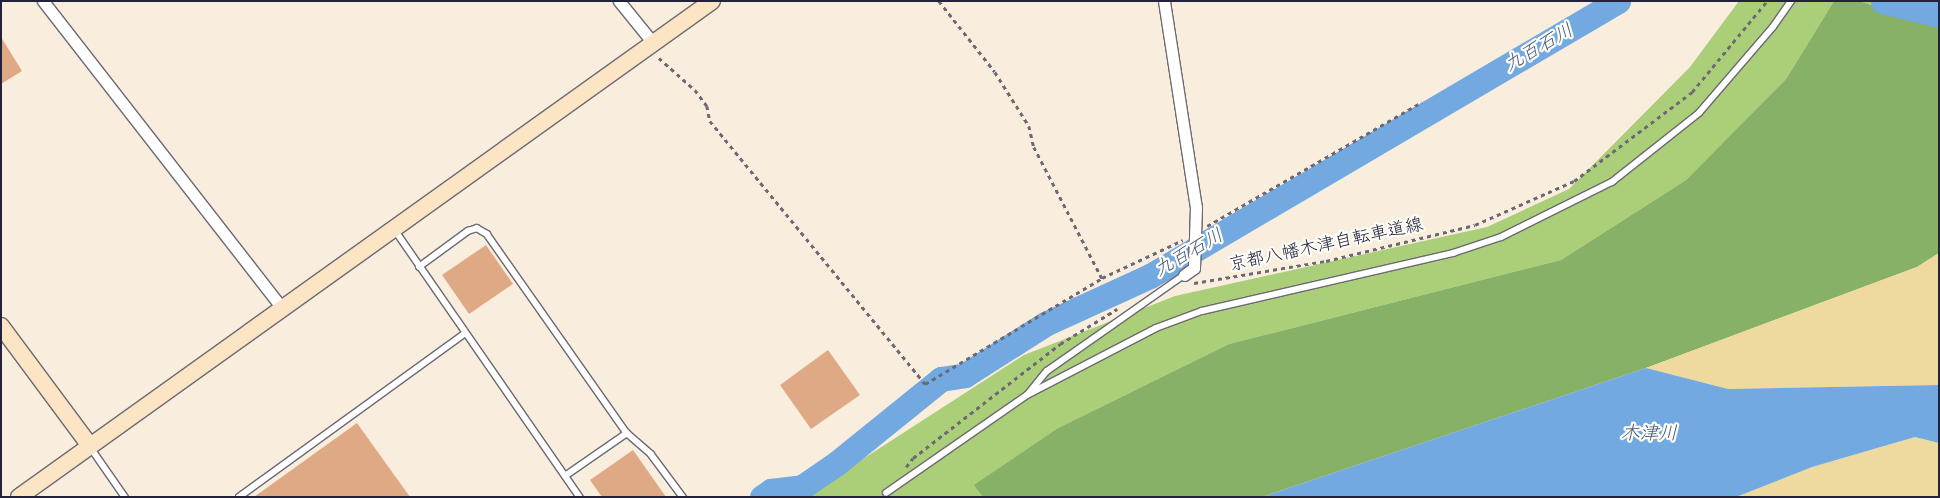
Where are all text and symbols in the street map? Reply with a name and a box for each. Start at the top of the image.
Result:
water label: 九百石川 [1500,19,1578,77]
street label: 京都八幡木津自転車道線 [1227,214,1425,276]
water label: 九百石川 [1150,224,1228,282]
water label: 木津川 [1621,423,1677,445]

